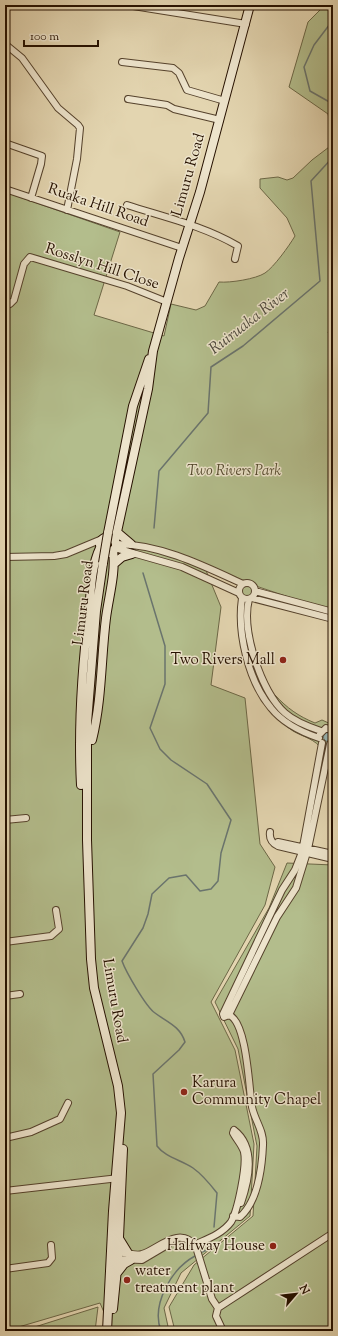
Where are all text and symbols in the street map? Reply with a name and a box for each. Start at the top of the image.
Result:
scale bar [24,22,98,48]
text: 100 m [30,28,59,46]
street label: Limuru Road [167,131,211,219]
street label: Ruaka Hill Road [45,179,152,233]
street label: Rosslyn Hill Close [42,239,162,295]
water label: Ruiruaka River [205,283,295,361]
park label: Two Rivers Park [187,461,281,482]
street label: Limuru Road [68,559,100,647]
place label: Two Rivers Mall [170,650,275,671]
marker: Two Rivers Mall [278,655,288,665]
street label: Limuru Road [96,957,132,1045]
place label: Karura Community Chapel [192,1073,321,1111]
marker: Karura Community Chapel [179,1087,189,1097]
place label: Halfway House [167,1236,265,1257]
marker: Halfway House [268,1241,278,1251]
place label: water treatment plant [135,1261,234,1299]
north arrow [276,1274,316,1314]
marker: water treatment plant [122,1275,132,1285]
text: N [294,1281,313,1298]

